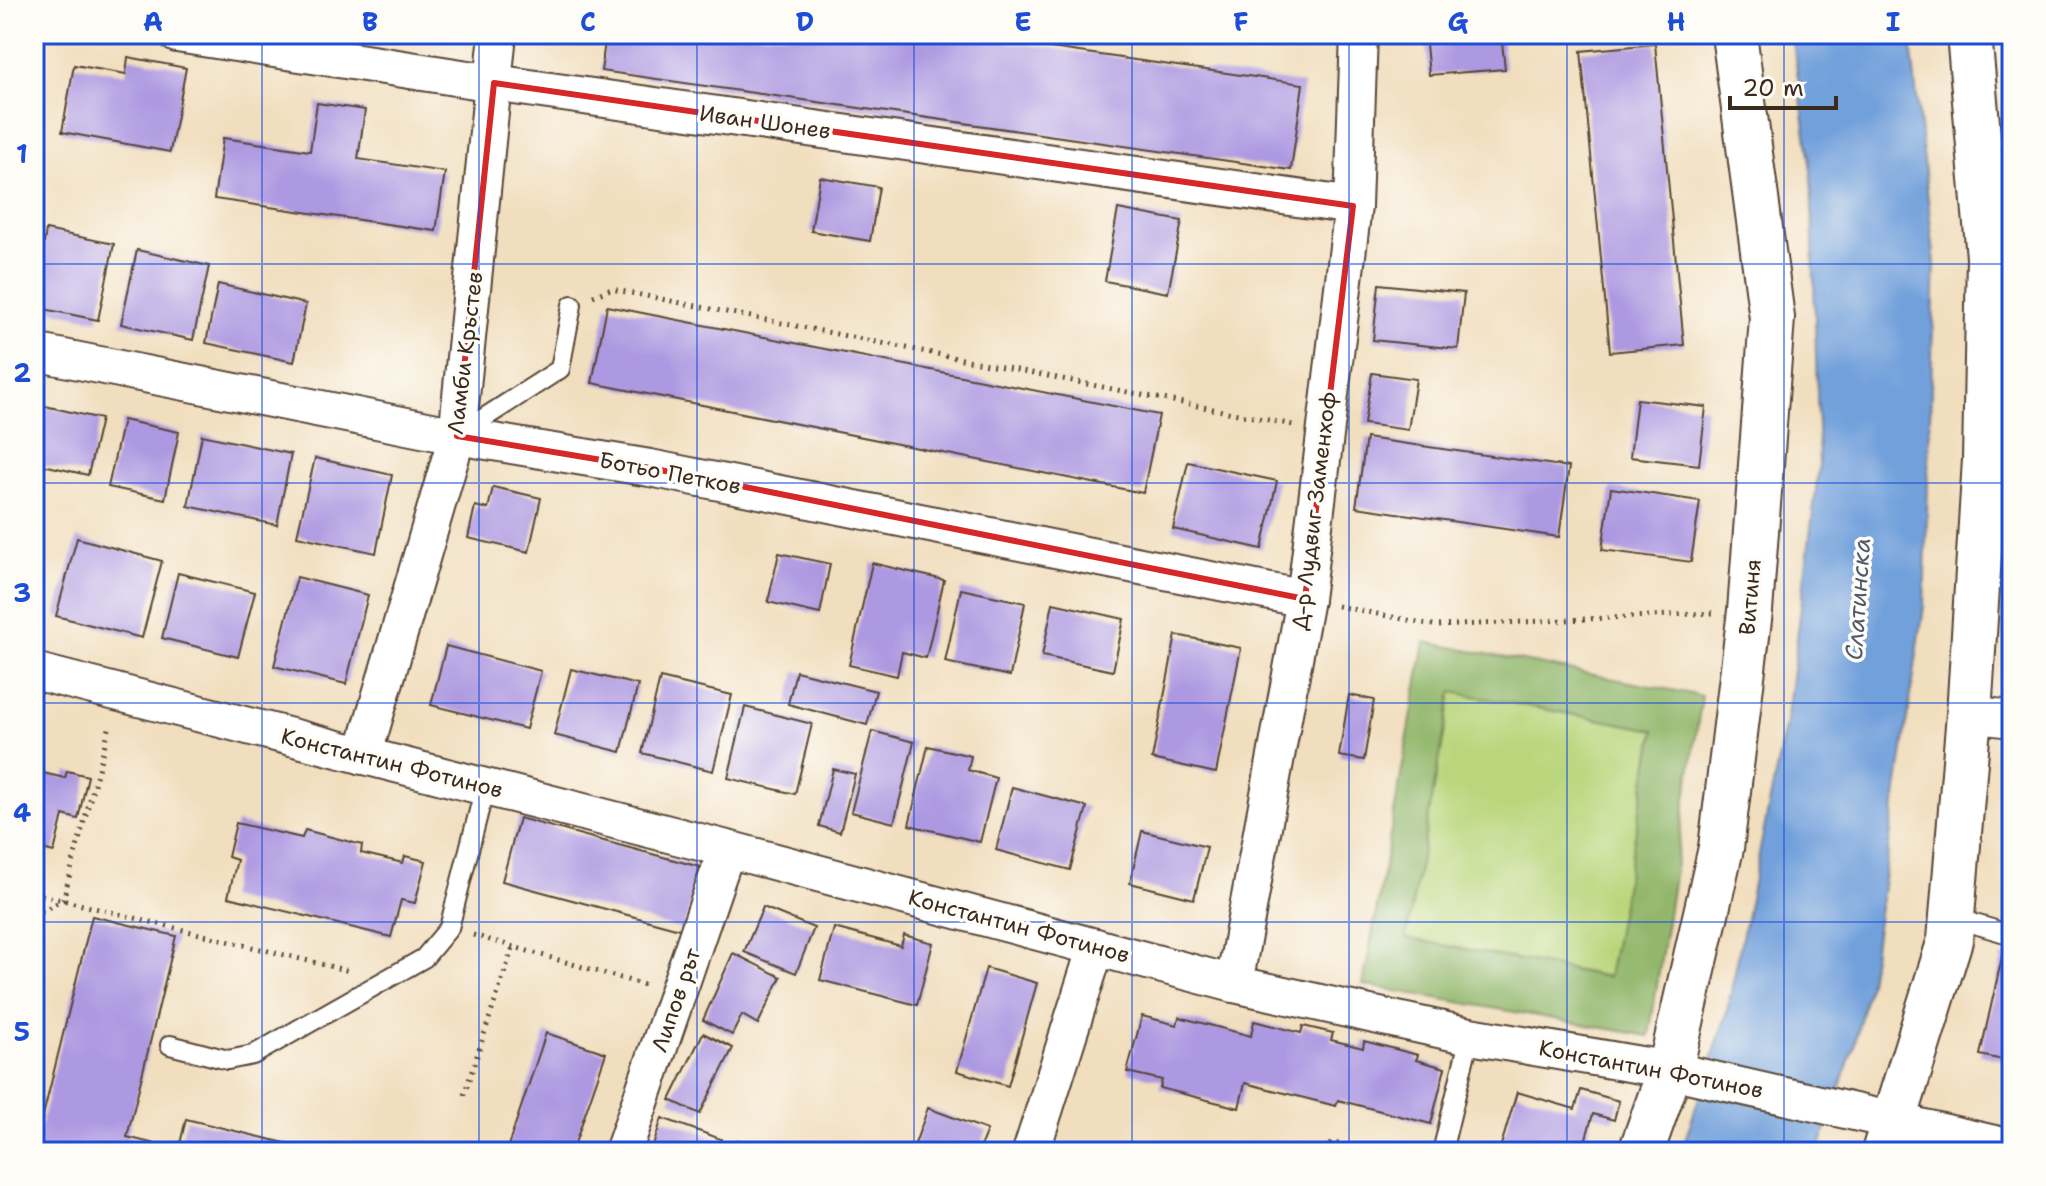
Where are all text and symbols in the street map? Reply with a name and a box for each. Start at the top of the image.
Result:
text: A [143,4,163,39]
text: B [362,4,378,39]
text: C [580,4,596,39]
text: D [796,4,814,39]
text: E [1014,4,1032,39]
text: F [1233,4,1249,39]
text: G [1448,4,1469,39]
text: H [1667,4,1685,39]
text: I [1886,4,1900,39]
scale bar [1730,60,1836,110]
text: 20 m [1742,72,1804,104]
street label: Иван Шонев [697,98,833,146]
text: 1 [16,136,28,171]
street label: Ламби Кръстев [441,270,489,436]
text: 2 [13,355,31,390]
street label: Д-р Лудвиг Заменхоф [1285,390,1343,632]
street label: Ботьо Петков [597,445,743,501]
water label: Слатинска [1838,537,1878,661]
street label: Витиня [1732,558,1768,636]
text: 3 [13,575,31,610]
street label: Константин Фотинов [278,721,506,805]
text: 4 [13,795,31,830]
street label: Константин Фотинов [905,883,1133,969]
street label: Липов рът [645,943,708,1056]
text: 5 [14,1014,30,1049]
street label: Константин Фотинов [1537,1033,1765,1105]

